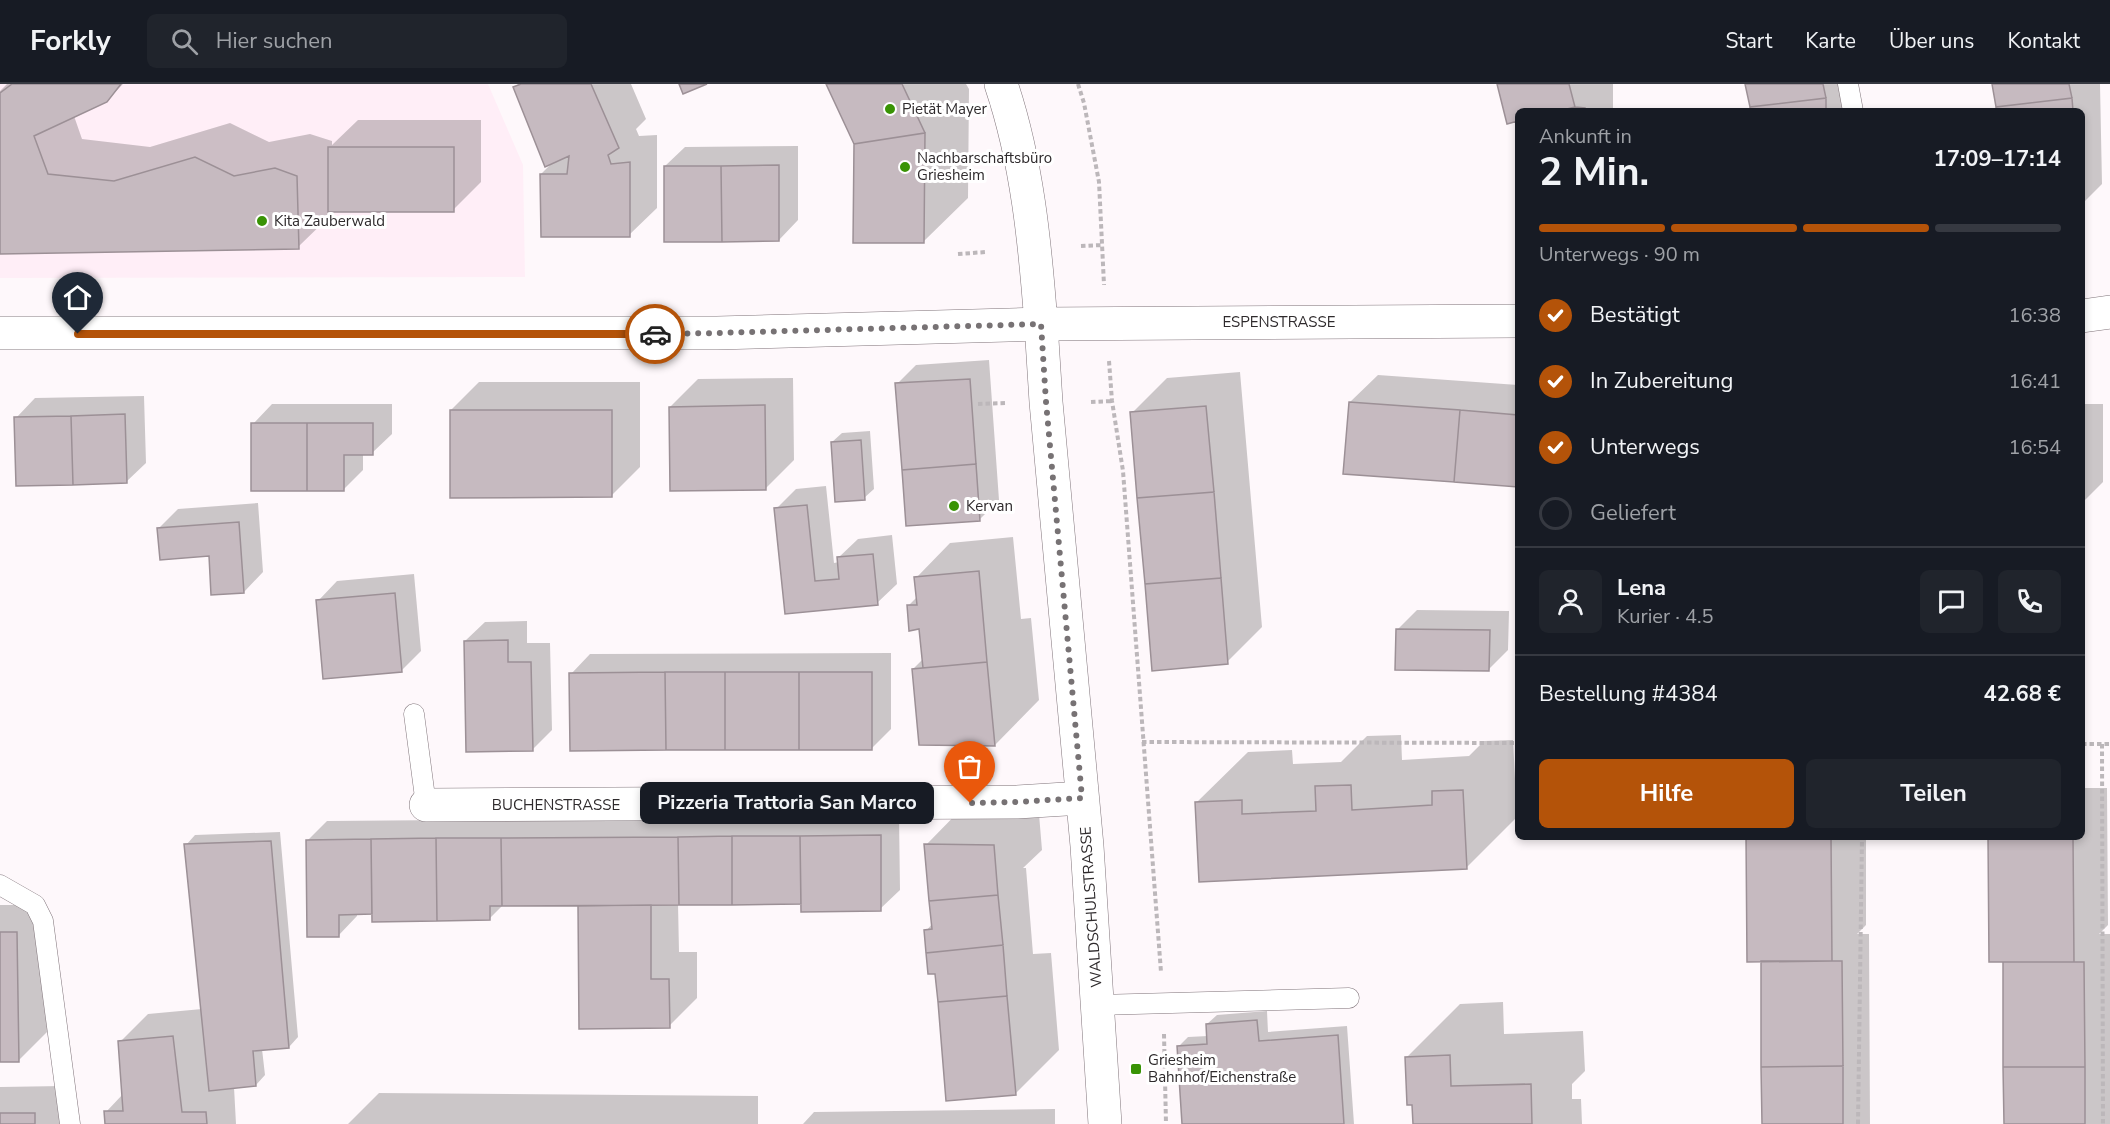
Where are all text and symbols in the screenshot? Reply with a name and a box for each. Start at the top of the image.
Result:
search box [147,14,567,68]
text: Forkly [30,22,111,60]
icon: search [168,25,201,58]
text: Hier suchen [216,26,333,56]
text: Start [1725,27,1772,55]
text: Karte [1805,27,1856,55]
text: Über uns [1889,27,1974,55]
text: Kontakt [2007,27,2080,55]
place label: Pietät Mayer [902,99,988,119]
marker: Pietät Mayer [883,102,897,116]
text: Ankunft in [1539,123,1632,150]
text: 17:09–17:14 [1933,144,2061,174]
text: 2 Min. [1539,146,1649,199]
place label: Nachbarschaftsbüro Griesheim [917,148,1052,185]
marker: Nachbarschaftsbüro Griesheim [898,160,912,174]
place label: Kita Zauberwald [274,211,385,231]
marker: Kita Zauberwald [255,214,269,228]
text: Unterwegs · 90 m [1539,241,1700,268]
pin [52,272,103,334]
icon: home [61,281,94,314]
icon: check [1539,299,1572,332]
text: Bestätigt [1590,300,1680,330]
text: 16:38 [2008,302,2061,329]
courier [625,304,685,364]
street label: ESPENSTRASSE [1222,312,1336,332]
icon: car [639,318,672,351]
icon: check [1539,365,1572,398]
text: In Zubereitung [1590,366,1733,396]
text: 16:41 [2008,368,2061,395]
icon: check [1539,431,1572,464]
text: Unterwegs [1590,432,1700,462]
text: 16:54 [2008,434,2061,461]
place label: Kervan [966,496,1013,516]
text: Geliefert [1590,498,1676,528]
marker: Kervan [947,499,961,513]
button: person [1539,570,1602,633]
button: chat [1920,570,1983,633]
button: phone [1998,570,2061,633]
text: Lena [1617,573,1666,603]
text: Kurier · 4.5 [1617,603,1714,630]
text: Bestellung #4384 [1539,679,1718,709]
text: 42.68 € [1984,679,2061,709]
pin [944,741,995,803]
icon: bag [953,750,986,783]
button: Hilfe [1539,759,1794,828]
button: Teilen [1806,759,2061,828]
callout: Pizzeria Trattoria San Marco [640,782,934,824]
text: Pizzeria Trattoria San Marco [657,789,917,816]
street label: BUCHENSTRASSE [492,795,620,815]
street label: WALDSCHULSTRASSE [1075,826,1107,988]
place label: Griesheim Bahnhof/Eichenstraße [1148,1050,1296,1087]
marker: Griesheim Bahnhof/Eichenstraße [1129,1062,1143,1076]

